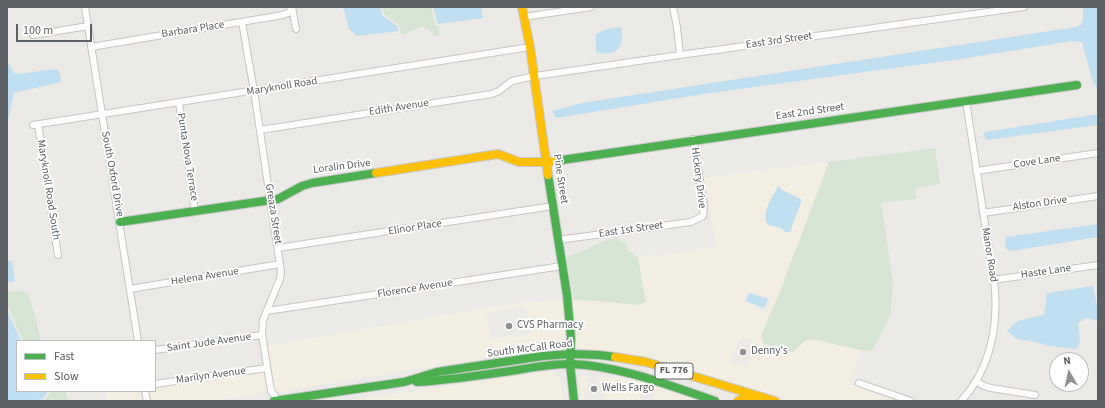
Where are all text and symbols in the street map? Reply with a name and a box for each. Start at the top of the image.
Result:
scale bar [18,16,94,42]
street label: Barbara Place [161,19,225,41]
text: 100 m [23,22,53,39]
street label: East 3rd Street [745,30,813,52]
street label: Maryknoll Road [246,75,318,99]
street label: Edith Avenue [368,97,430,119]
street label: East 2nd Street [775,101,845,123]
street label: Punta Nova Terrace [174,112,200,202]
street label: South Oxford Drive [98,130,126,218]
street label: Maryknoll Road South [34,139,62,241]
street label: Hickory Drive [688,147,708,209]
street label: Cove Lane [1013,152,1061,172]
street label: Pine Street [550,153,570,205]
street label: Loralin Drive [312,157,372,177]
street label: Greaza Street [262,183,284,245]
street label: Alston Drive [1012,194,1068,214]
street label: Elinor Place [387,217,443,239]
street label: East 1st Street [598,219,664,241]
street label: Manor Road [978,227,1000,283]
street label: Haste Lane [1020,262,1072,282]
street label: Helena Avenue [170,265,240,289]
street label: Florence Avenue [377,277,453,301]
place label: CVS Pharmacy [517,319,583,333]
marker: CVS Pharmacy [504,321,514,331]
street label: Saint Jude Avenue [166,331,252,355]
street label: South McCall Road [487,337,573,361]
legend [16,340,156,392]
place label: Denny's [751,345,788,359]
marker: Denny's [738,347,748,357]
text: Fast [54,348,74,365]
north arrow [1049,352,1089,392]
text: N [1062,353,1072,369]
road number: FL 776 [655,363,693,379]
street label: Marilyn Avenue [175,365,247,387]
text: Slow [54,368,79,385]
place label: Wells Fargo [602,382,654,396]
marker: Wells Fargo [589,384,599,394]

